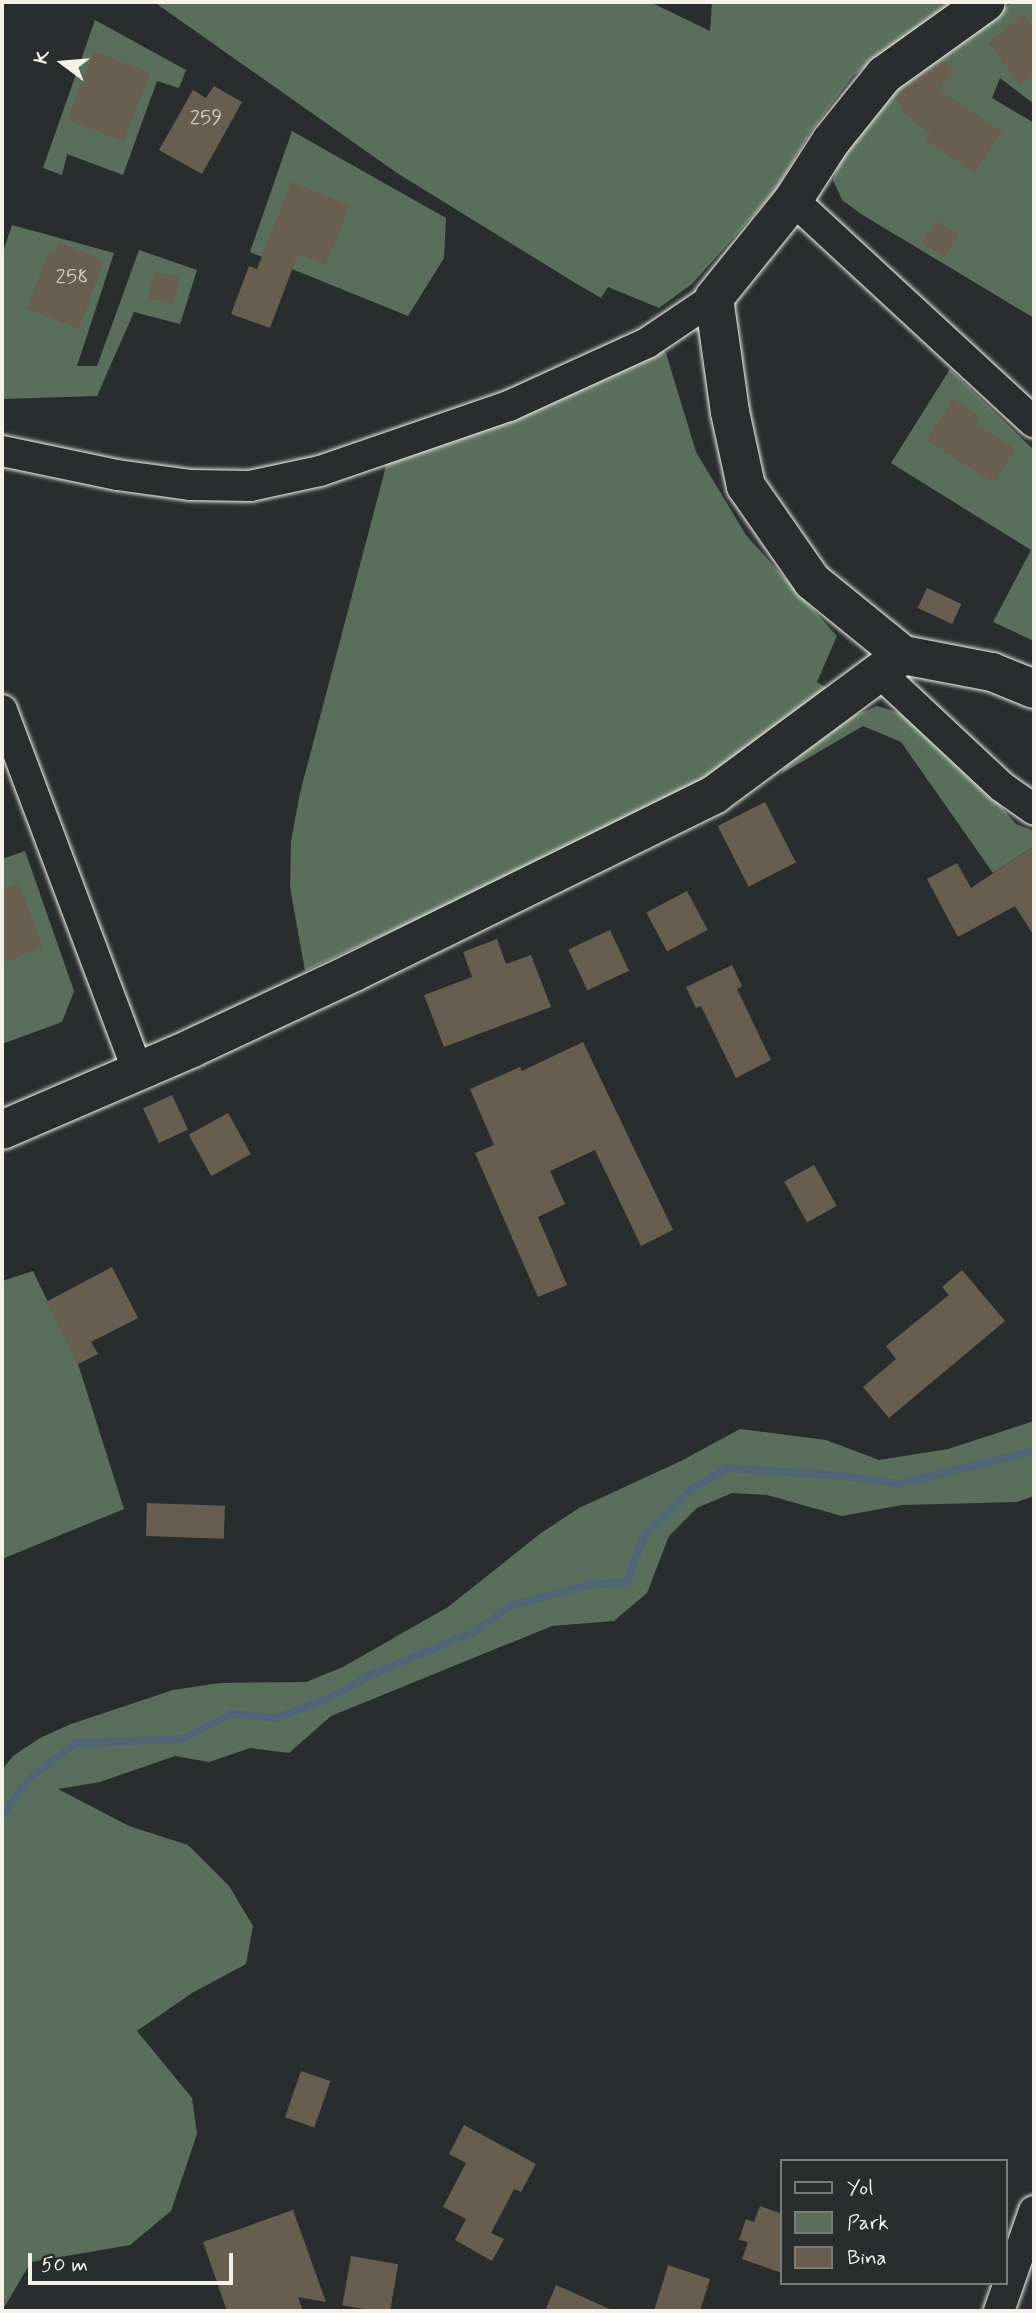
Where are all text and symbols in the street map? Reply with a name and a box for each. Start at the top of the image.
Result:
north arrow [28,28,98,98]
text: K [28,47,56,67]
house number: 259 [190,105,222,131]
house number: 258 [56,264,88,290]
legend [780,2159,1008,2285]
text: Yol [847,2174,873,2202]
text: Park [847,2209,889,2237]
scale bar [32,2240,236,2284]
text: Bina [847,2244,887,2272]
text: 50 m [41,2251,88,2279]

